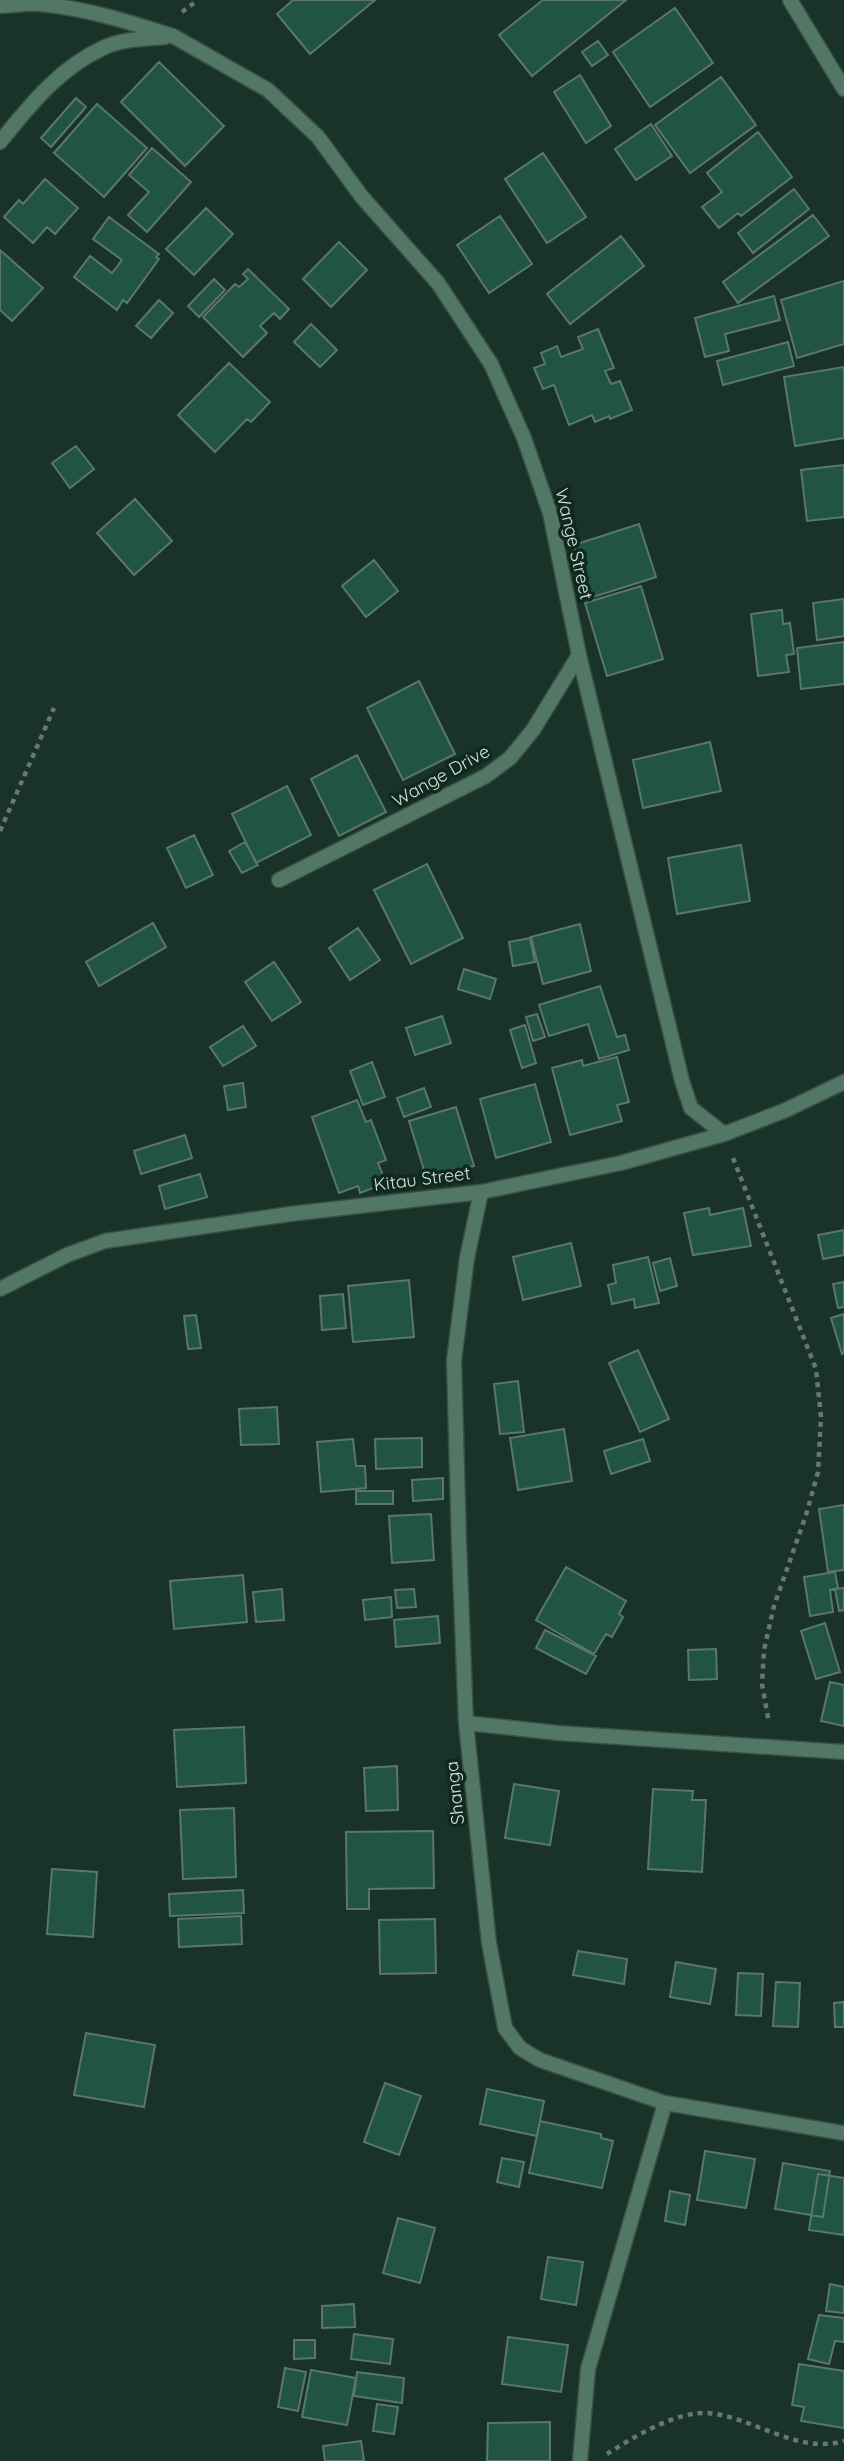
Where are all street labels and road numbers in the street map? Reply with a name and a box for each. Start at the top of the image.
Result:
street label: Wange Street [550,486,598,602]
street label: Wange Drive [388,739,493,812]
street label: Kitau Street [372,1161,472,1196]
street label: Shanga [440,1760,469,1826]

